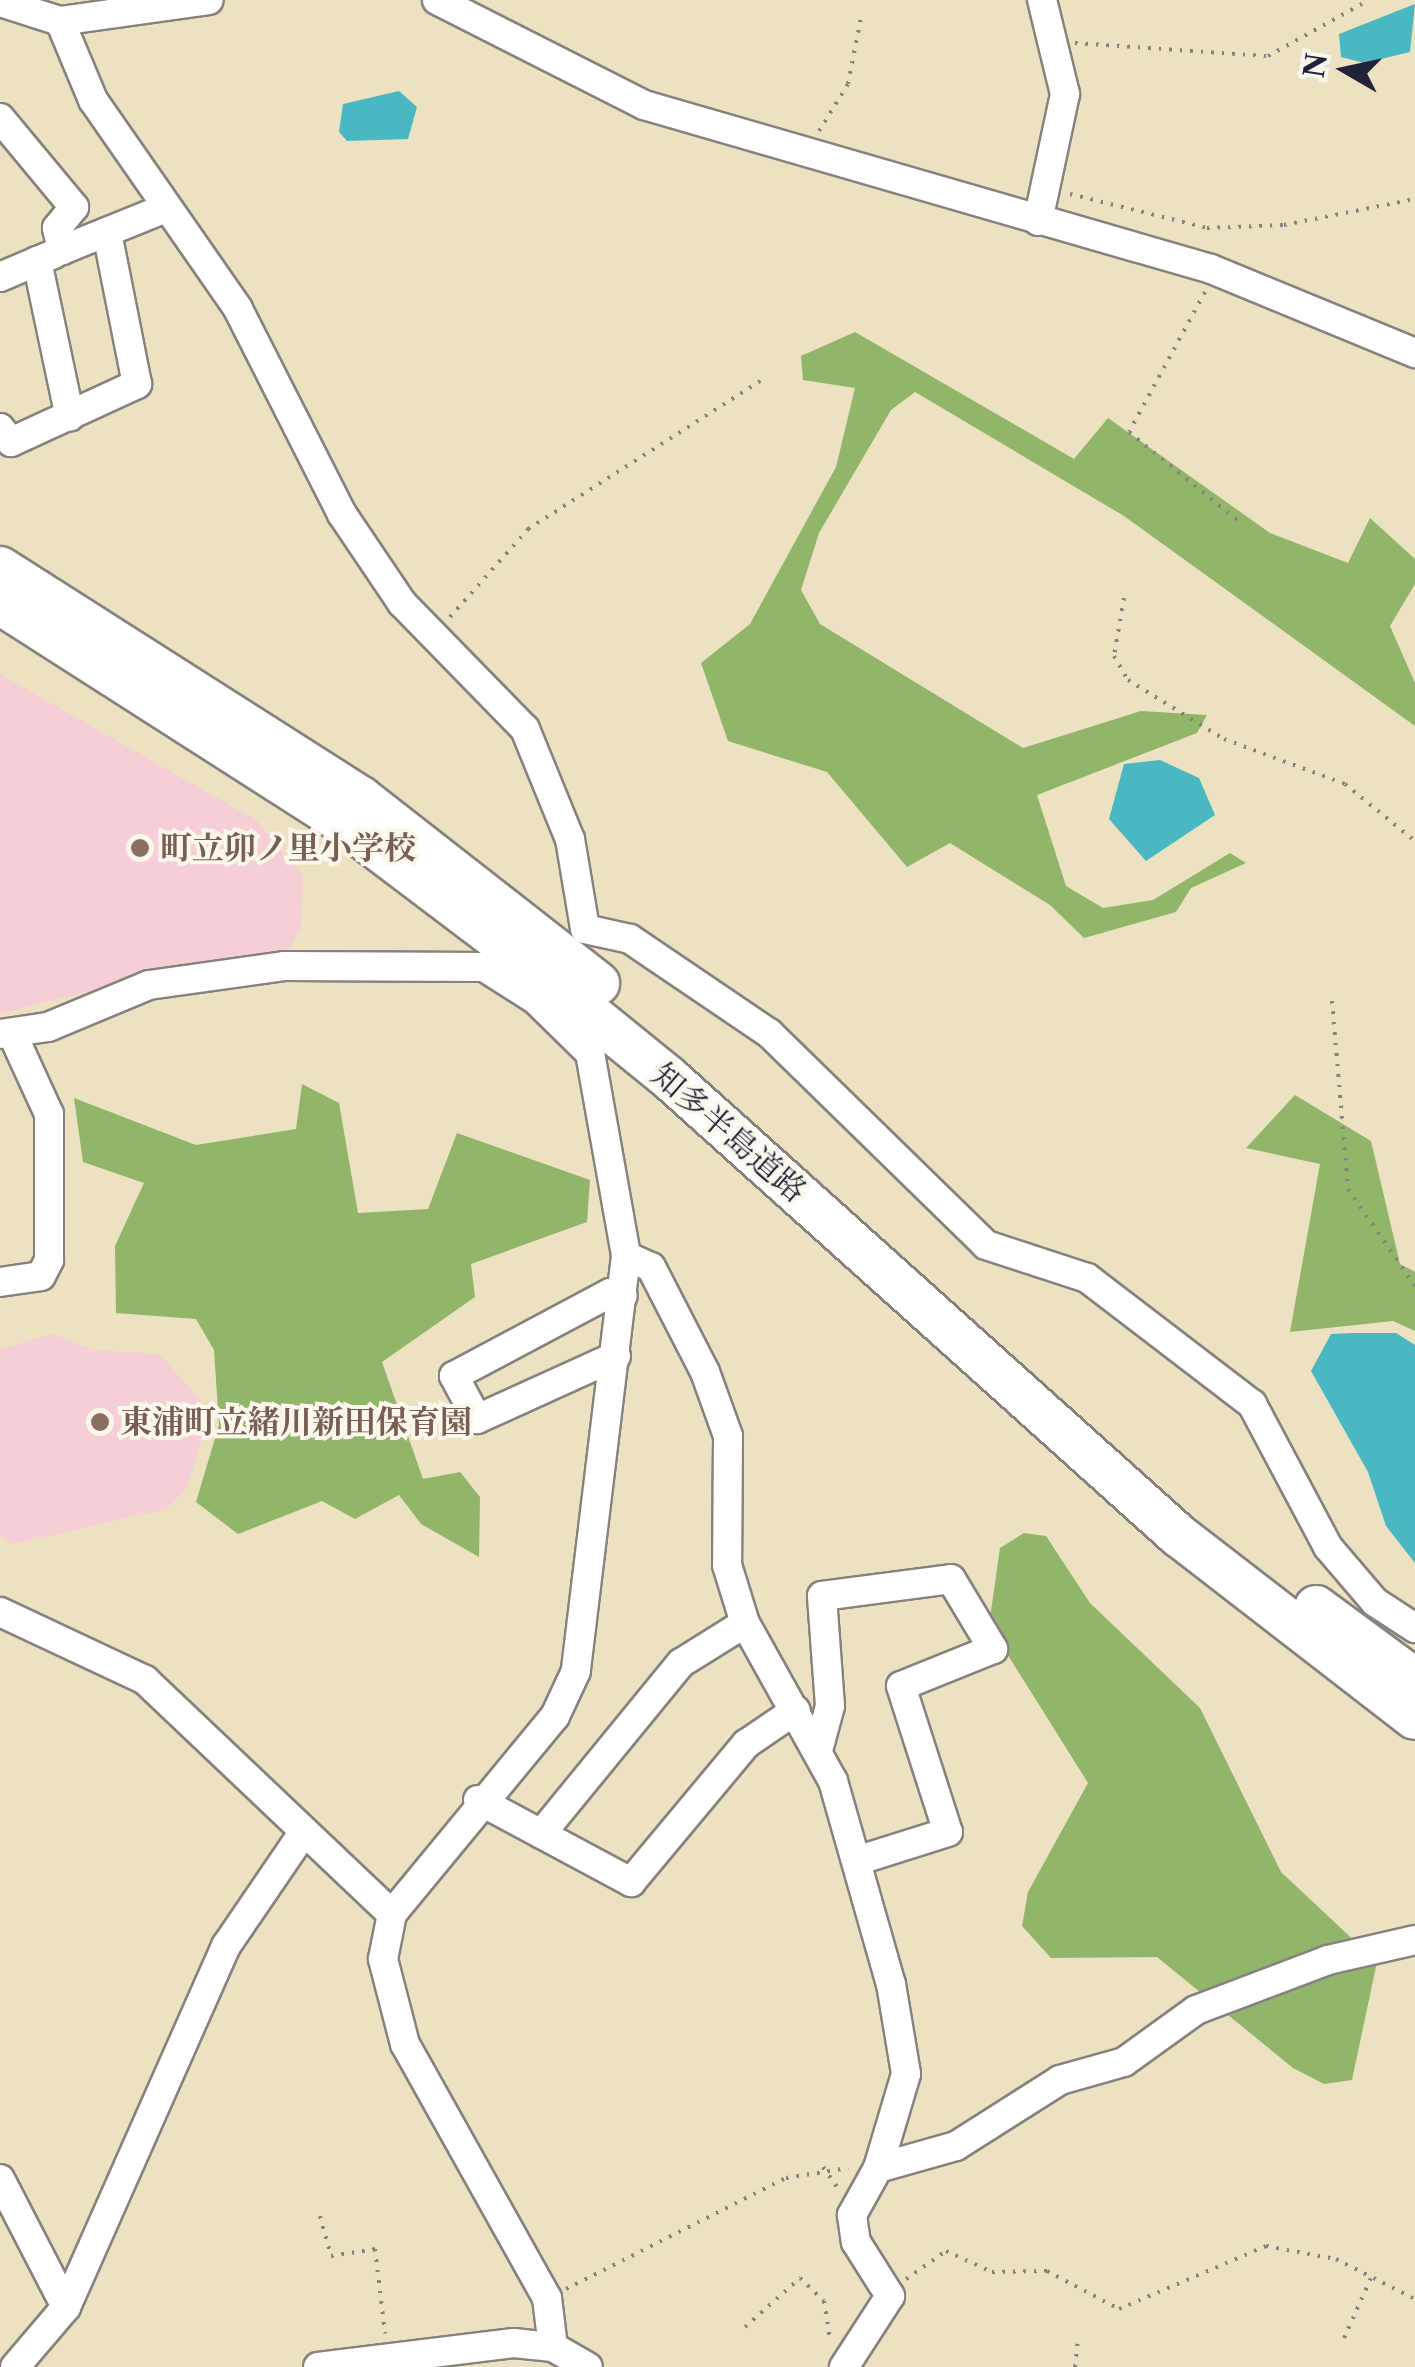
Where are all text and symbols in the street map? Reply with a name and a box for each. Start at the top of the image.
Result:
north arrow [1295,20,1395,120]
text: N [1297,51,1334,80]
place label: 町立卯ノ里小学校 [160,829,416,867]
marker: 町立卯ノ里小学校 [129,837,151,859]
street label: 知多半島道路 [644,1056,814,1210]
place label: 東浦町立緒川新田保育園 [120,1403,472,1441]
marker: 東浦町立緒川新田保育園 [89,1411,111,1433]

